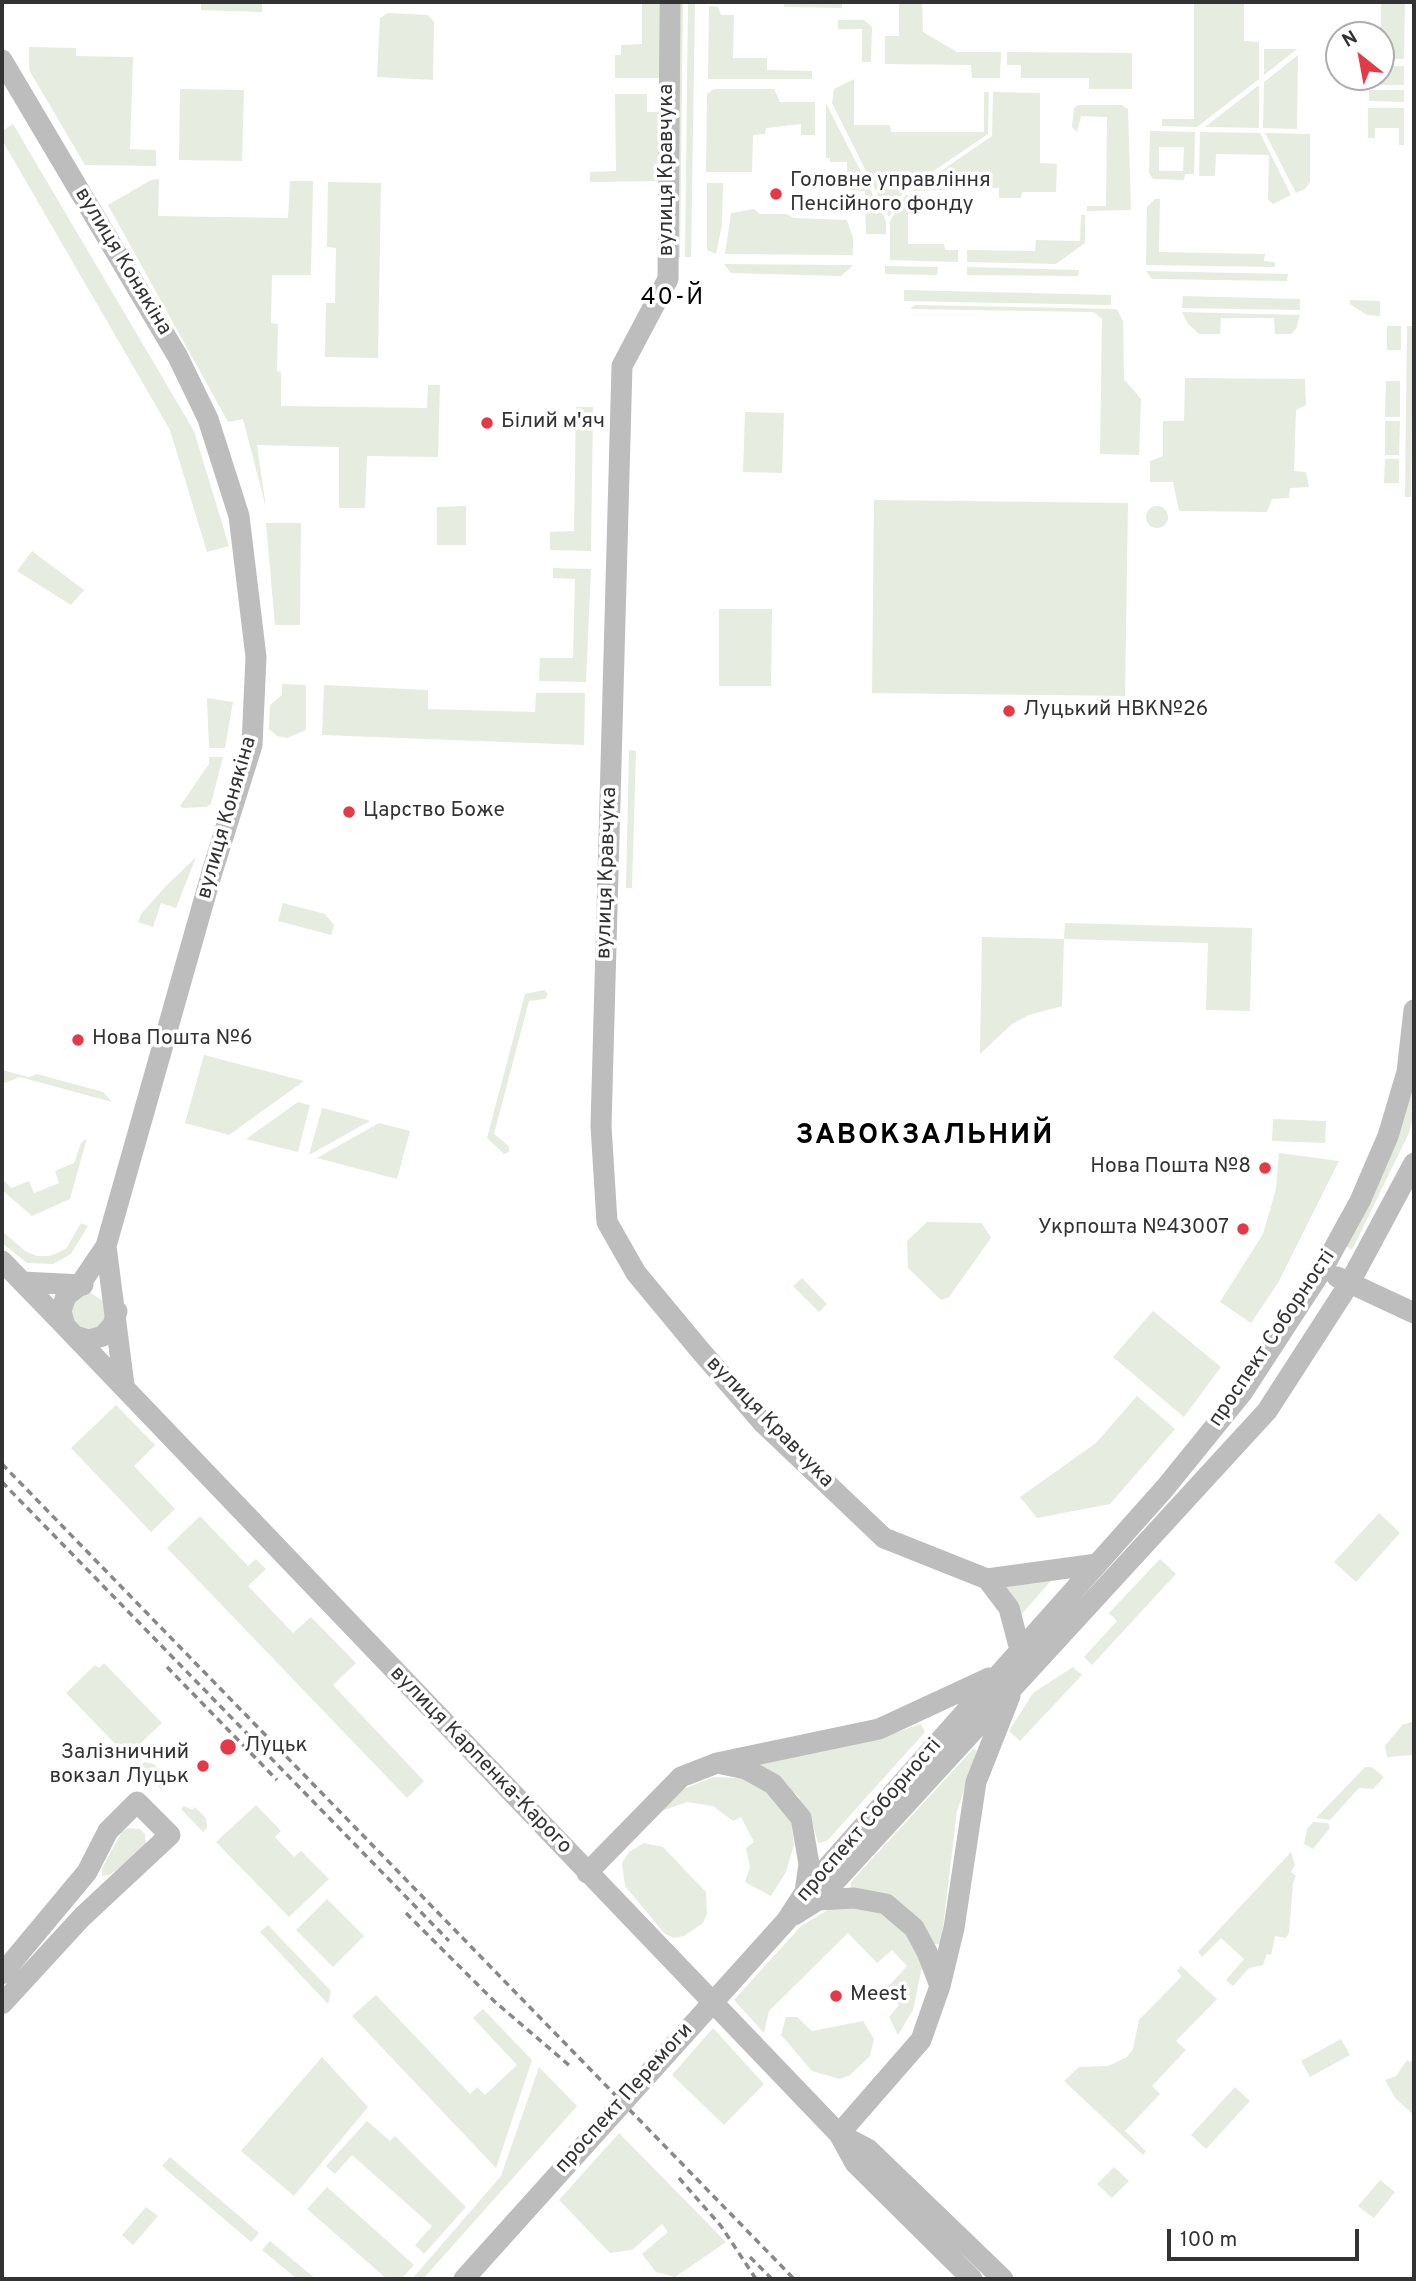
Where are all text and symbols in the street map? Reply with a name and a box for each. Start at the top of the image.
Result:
north arrow [1325,21,1395,91]
text: N [1338,26,1362,54]
street label: вулиця Кравчука [655,84,681,256]
place label: Головне управління Пенсійного фонду [790,169,991,219]
street label: вулиця Конякіна [68,184,176,340]
marker: Головне управління Пенсійного фонду [768,186,784,202]
district label: 40-Й [641,285,705,313]
place label: Білий м'яч [501,410,605,436]
marker: Білий м'яч [479,415,495,431]
place label: Луцький НВК№26 [1023,698,1208,724]
marker: Луцький НВК№26 [1001,703,1017,719]
street label: вулиця Конякіна [193,734,263,902]
street label: вулиця Кравчука [592,786,624,960]
place label: Царство Боже [363,799,505,825]
marker: Царство Боже [341,804,357,820]
place label: Нова Пошта №6 [92,1027,252,1053]
marker: Нова Пошта №6 [70,1032,86,1048]
district label: ЗАВОКЗАЛЬНИЙ [797,1120,1053,1154]
place label: Нова Пошта №8 [1090,1155,1251,1181]
marker: Нова Пошта №8 [1257,1160,1273,1176]
place label: Укрпошта №43007 [1038,1216,1229,1242]
marker: Укрпошта №43007 [1235,1221,1251,1237]
street label: проспект Соборності [1204,1246,1342,1432]
street label: вулиця Кравчука [700,1352,838,1494]
street label: вулиця Карпенка-Карого [384,1662,576,1860]
place label: Луцьк [244,1734,308,1760]
street label: проспект Соборності [792,1734,948,1908]
marker: Луцьк [218,1737,238,1757]
place label: Залізничний вокзал Луцьк [49,1741,189,1791]
marker: Залізничний вокзал Луцьк [195,1758,211,1774]
place label: Meest [850,1983,907,2009]
marker: Meest [828,1988,844,2004]
street label: проспект Перемоги [551,2019,699,2179]
scale bar [1171,2214,1364,2258]
text: 100 m [1180,2227,1237,2254]

